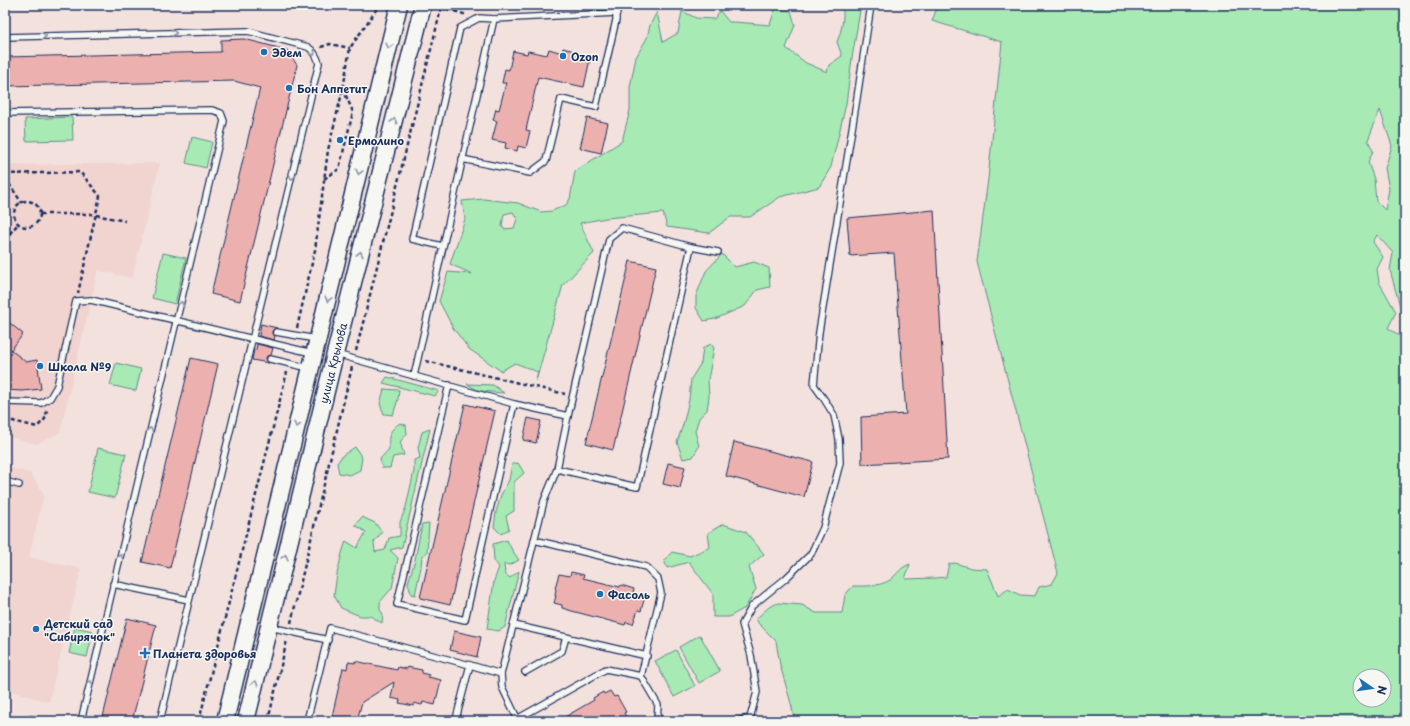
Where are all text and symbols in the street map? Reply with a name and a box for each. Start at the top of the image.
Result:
one-way arrow [171,28,177,37]
one-way arrow [41,32,47,40]
one-way arrow [385,42,394,49]
place label: Эдем [272,44,302,61]
marker: Эдем [259,47,269,57]
one-way arrow [308,48,315,55]
place label: Ozon [571,48,599,65]
marker: Ozon [558,51,568,61]
place label: Бон Аппетит [297,80,368,97]
marker: Бон Аппетит [284,83,294,93]
one-way arrow [389,118,397,125]
place label: Ермолино [348,132,405,149]
marker: Ермолино [335,135,345,145]
one-way arrow [355,169,363,176]
one-way arrow [288,174,297,181]
one-way arrow [355,251,364,258]
one-way arrow [324,295,333,302]
one-way arrow [176,301,184,307]
street label: улица Крылова [315,321,351,405]
place label: Школа №9 [48,358,112,375]
marker: Школа №9 [35,361,45,371]
one-way arrow [294,422,302,428]
one-way arrow [146,427,154,433]
one-way arrow [115,553,123,560]
one-way arrow [280,553,289,560]
place label: Фасоль [608,586,650,603]
marker: Фасоль [595,589,605,599]
place label: Детский сад "Сибирячок" [43,615,115,645]
marker: Детский сад "Сибирячок" [31,624,41,634]
place label: Планета здоровья [153,645,257,662]
marker: Планета здоровья [140,648,150,658]
north arrow [1352,668,1392,708]
one-way arrow [85,680,93,686]
one-way arrow [250,680,258,686]
text: N [1373,684,1391,697]

